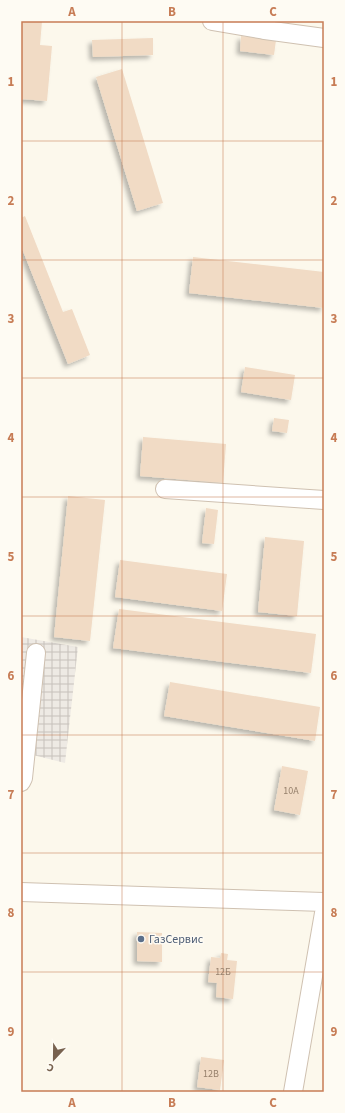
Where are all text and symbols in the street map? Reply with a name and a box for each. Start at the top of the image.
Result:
text: A [67,3,76,21]
text: B [168,3,176,21]
text: C [269,3,277,21]
text: 1 [8,73,15,91]
text: 1 [331,73,338,91]
text: 2 [8,192,15,210]
text: 2 [331,192,338,210]
text: 3 [8,310,15,328]
text: 3 [331,310,338,328]
text: 4 [8,429,15,447]
text: 4 [331,429,338,447]
text: 5 [8,548,15,566]
text: 5 [331,548,338,566]
text: 6 [8,667,15,685]
text: 6 [331,667,338,685]
house number: 10А [283,784,299,798]
text: 7 [8,786,15,804]
text: 7 [331,786,338,804]
text: 8 [8,904,15,922]
text: 8 [331,904,338,922]
place label: ГазСервис [149,931,204,948]
marker: ГазСервис [136,934,146,944]
house number: 12Б [215,965,231,979]
text: 9 [8,1023,15,1041]
text: 9 [331,1023,338,1041]
north arrow [34,1039,74,1079]
text: С [44,1059,56,1076]
house number: 12В [203,1067,219,1081]
text: A [67,1094,76,1112]
text: B [168,1094,176,1112]
text: C [269,1094,277,1112]

